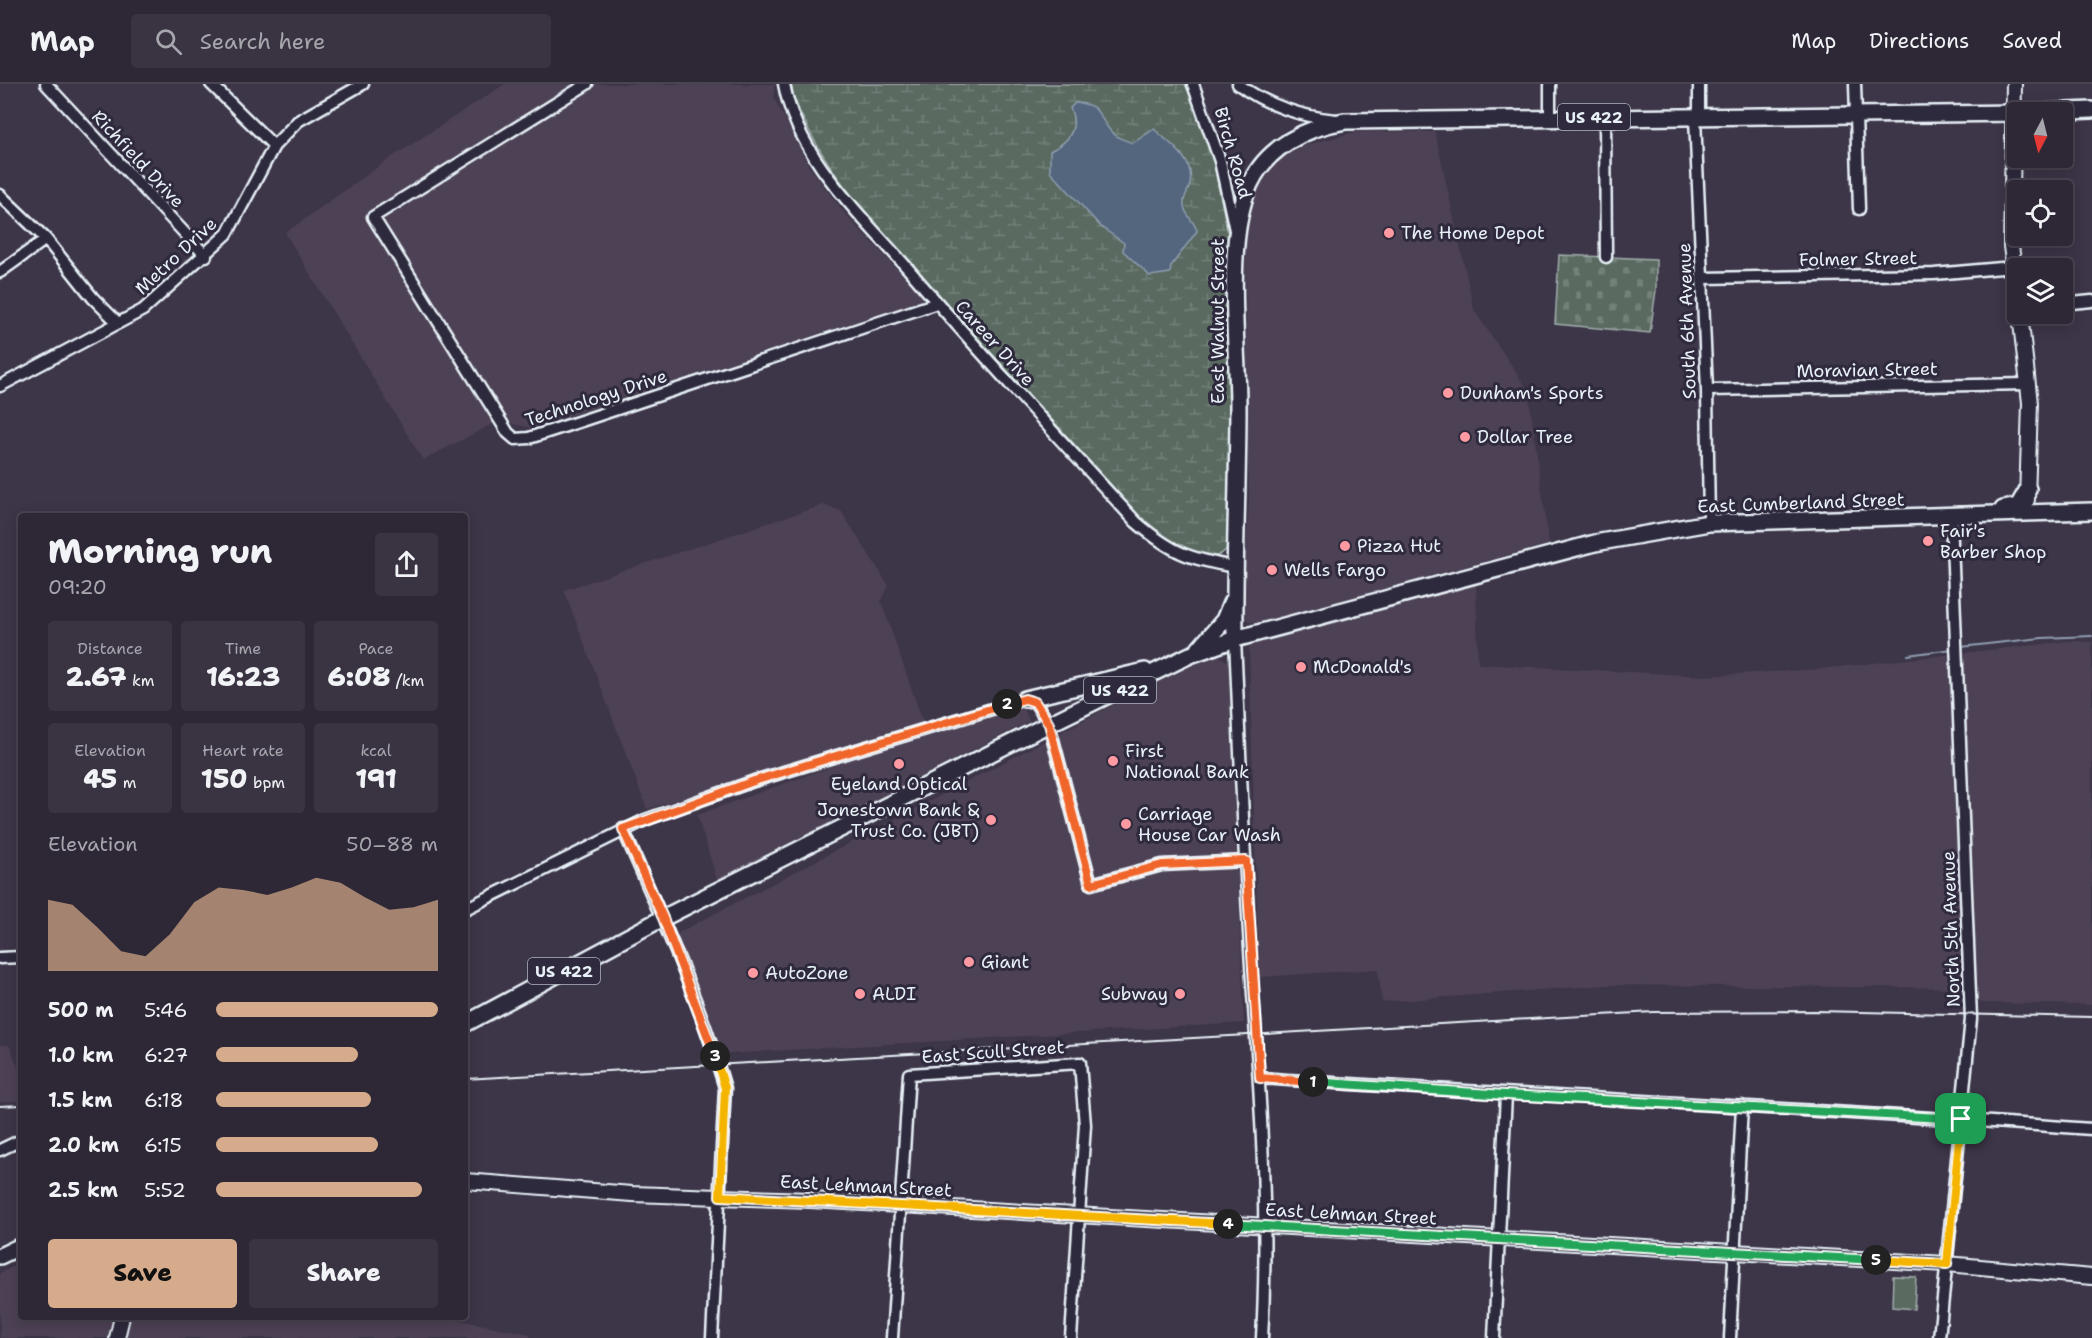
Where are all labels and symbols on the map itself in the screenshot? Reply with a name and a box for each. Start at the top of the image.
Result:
north arrow [2007,102,2073,168]
street label: Birch Road [1208,104,1258,202]
road number: US 422 [1558,104,1630,130]
street label: Richfield Drive [86,105,190,213]
street label: Metro Drive [130,212,222,300]
place label: The Home Depot [1401,221,1545,245]
marker: The Home Depot [1382,226,1396,240]
street label: East Walnut Street [1206,238,1230,404]
street label: South 6th Avenue [1672,242,1702,400]
street label: Folmer Street [1799,246,1918,272]
street label: Career Drive [950,295,1040,391]
street label: Moravian Street [1796,357,1938,383]
street label: Technology Drive [522,364,670,432]
place label: Dunham's Sports [1460,381,1604,405]
marker: Dunham's Sports [1441,386,1455,400]
place label: Dollar Tree [1477,425,1573,449]
marker: Dollar Tree [1458,430,1472,444]
street label: East Cumberland Street [1697,487,1905,519]
place label: Fair's Barber Shop [1940,519,2046,564]
place label: Pizza Hut [1357,534,1441,558]
marker: Fair's Barber Shop [1921,534,1935,548]
marker: Pizza Hut [1338,539,1352,553]
place label: Wells Fargo [1284,558,1386,582]
marker: Wells Fargo [1265,563,1279,577]
place label: McDonald's [1313,655,1412,679]
marker: McDonald's [1294,660,1308,674]
road number: US 422 [1084,677,1156,703]
pin: 2 [992,689,1022,719]
place label: First National Bank [1125,739,1249,784]
marker: First National Bank [1106,754,1120,768]
marker: Eyeland Optical [892,757,906,771]
place label: Eyeland Optical [831,772,968,796]
place label: Jonestown Bank & Trust Co. (JBT) [817,798,980,843]
place label: Carriage House Car Wash [1138,802,1281,847]
marker: Jonestown Bank & Trust Co. (JBT) [984,813,998,827]
marker: Carriage House Car Wash [1119,817,1133,831]
street label: North 5th Avenue [1936,850,1966,1008]
place label: Giant [981,950,1030,974]
marker: Giant [962,955,976,969]
road number: US 422 [528,958,600,984]
place label: AutoZone [765,961,848,985]
marker: AutoZone [746,966,760,980]
place label: ALDI [872,982,916,1006]
place label: Subway [1101,982,1168,1006]
marker: ALDI [853,987,867,1001]
marker: Subway [1173,987,1187,1001]
street label: East Scull Street [921,1035,1065,1069]
pin: 3 [700,1041,730,1071]
pin: 1 [1298,1067,1328,1097]
pin [1935,1093,1986,1144]
street label: East Lehman Street [780,1170,953,1202]
street label: East Lehman Street [1265,1198,1438,1230]
pin: 4 [1213,1209,1243,1239]
pin: 5 [1861,1245,1891,1275]

